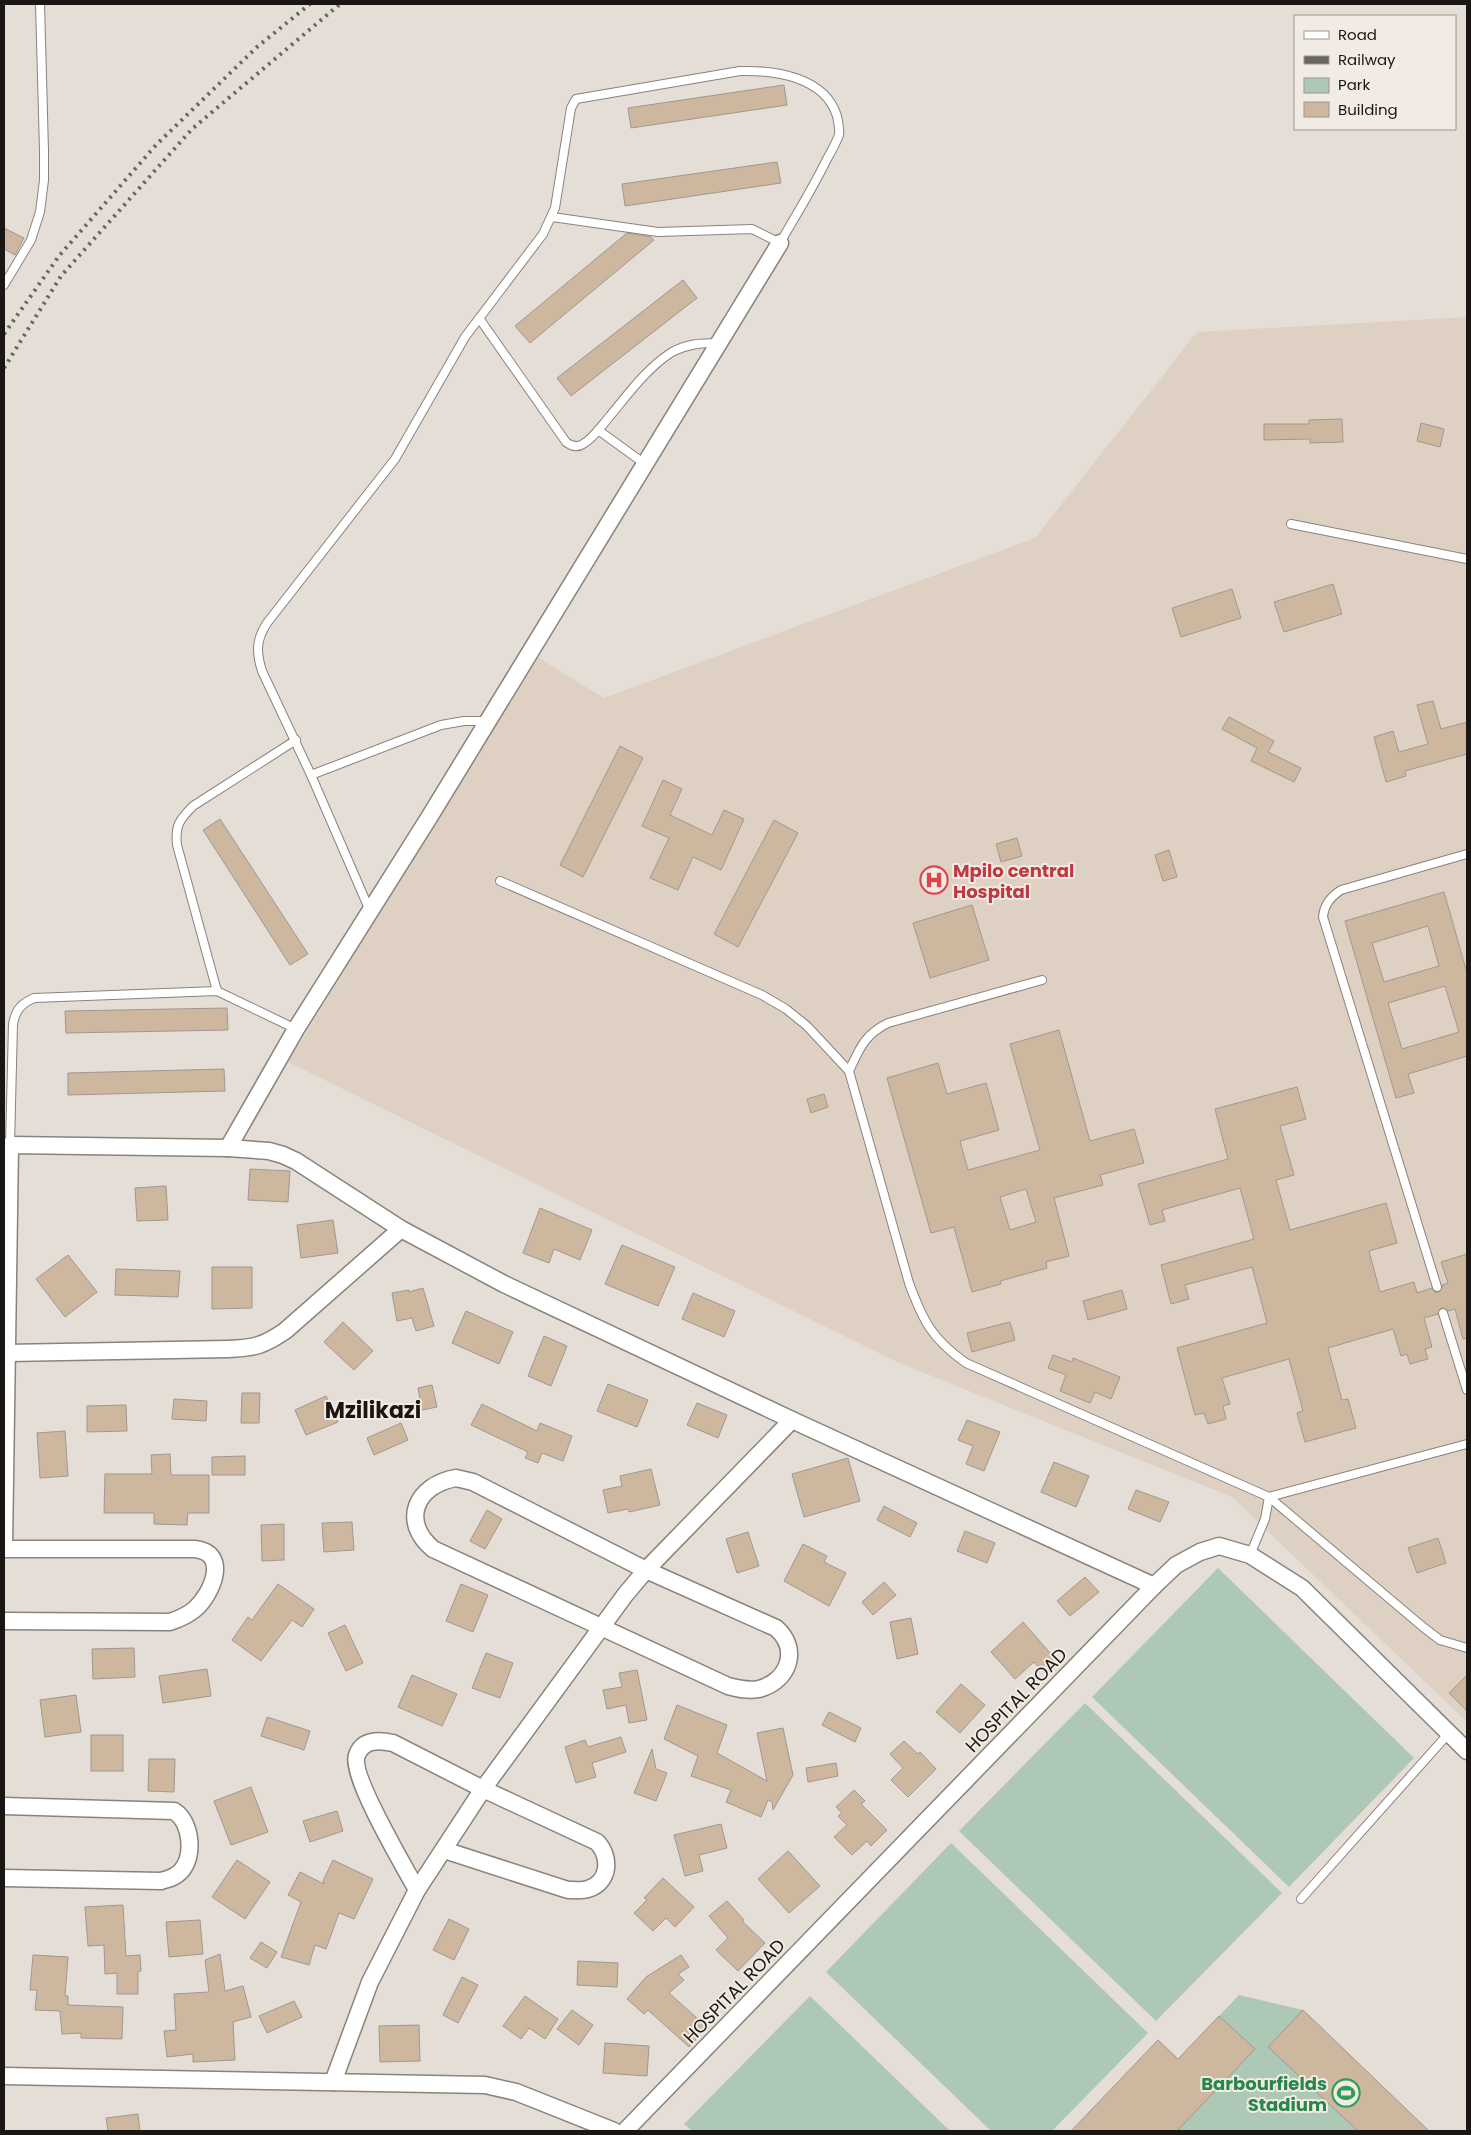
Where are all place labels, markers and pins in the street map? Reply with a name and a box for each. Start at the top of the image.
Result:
place label: Mpilo central Hospital [953,858,1074,904]
hospital icon: Mpilo central Hospital [919,865,949,895]
place label: Barbourfields Stadium [1201,2071,1327,2117]
sports icon: Barbourfields Stadium [1331,2078,1361,2108]

